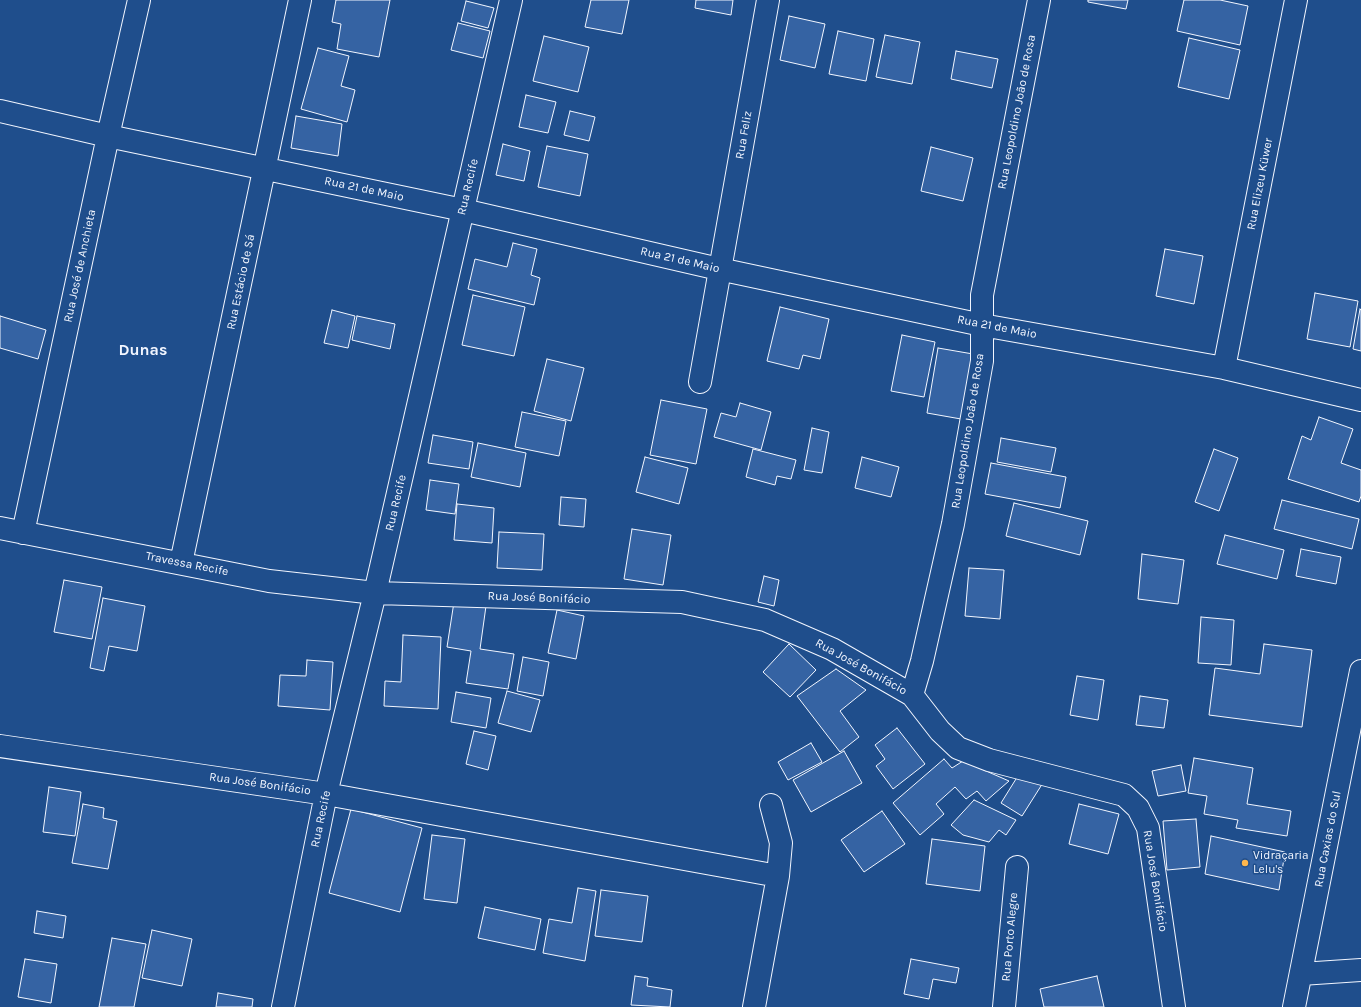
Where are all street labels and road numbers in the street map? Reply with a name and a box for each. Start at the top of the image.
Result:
street label: Rua Leopoldino João de Rosa [995,34,1039,190]
street label: Rua Feliz [733,110,755,160]
street label: Rua Elizeu Küwer [1244,137,1276,231]
street label: Rua Recife [455,157,481,217]
street label: Rua 21 de Maio [323,174,405,204]
street label: Rua José de Anchieta [61,208,99,324]
street label: Rua Estácio de Sá [224,233,258,331]
street label: Rua 21 de Maio [639,244,721,276]
street label: Rua 21 de Maio [956,312,1038,342]
street label: Rua Leopoldino João de Rosa [949,352,987,510]
street label: Rua Recife [383,473,409,533]
street label: Travessa Recife [144,549,230,579]
street label: Rua José Bonifácio [487,589,591,607]
street label: Rua José Bonifácio [813,636,909,698]
street label: Rua José Bonifácio [208,770,312,798]
street label: Rua Recife [308,789,334,849]
street label: Rua Caxias do Sul [1312,790,1344,888]
street label: Rua José Bonifácio [1140,829,1170,933]
street label: Rua Porto Alegre [999,892,1021,982]

